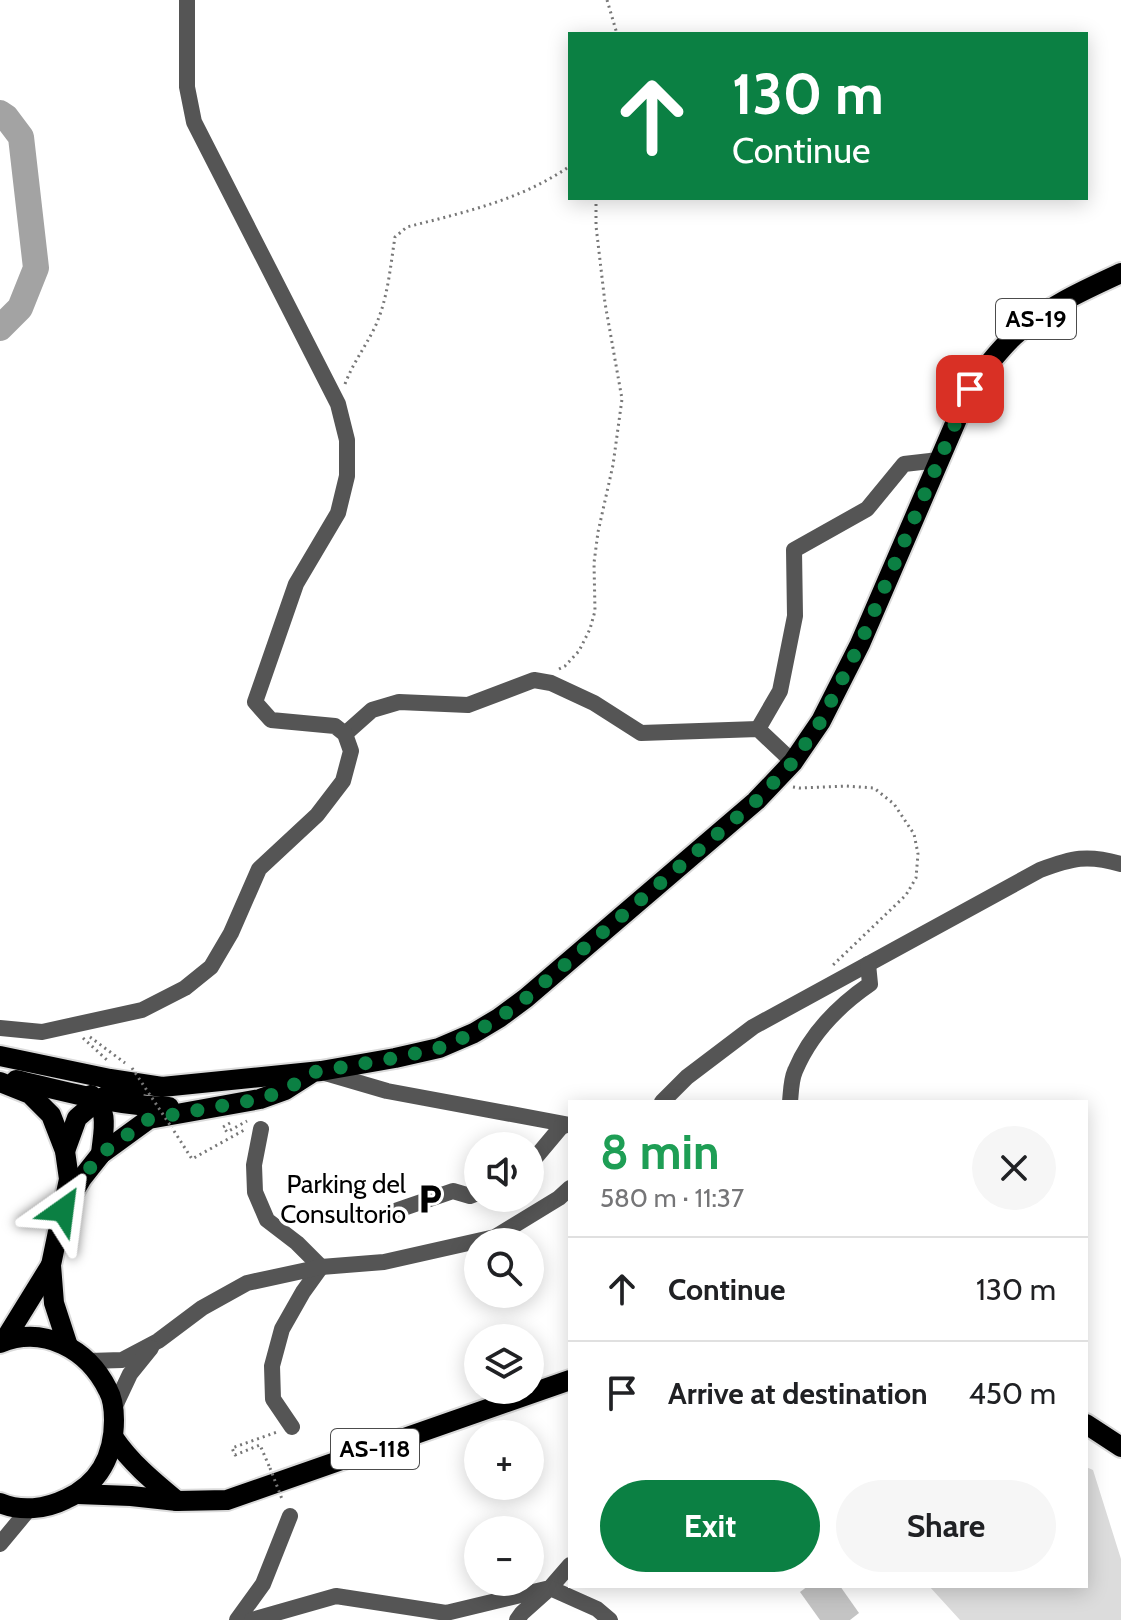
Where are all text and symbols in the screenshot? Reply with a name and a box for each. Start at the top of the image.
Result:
text: 130 m [732,60,884,128]
icon: ahead [600,64,704,168]
text: Continue [732,128,871,172]
road number: AS-19 [996,299,1076,339]
pin [936,355,1004,423]
icon: arrive [948,367,992,411]
text: 8 min [600,1123,720,1181]
button: close [972,1126,1056,1210]
map controls [464,1132,544,1596]
button: sound [464,1132,544,1212]
position arrow [21,1168,105,1252]
place label: Parking del Consultorio [280,1168,406,1230]
parking icon: Parking del Consultorio [413,1182,447,1216]
text: 580 m · 11:37 [600,1182,744,1214]
button: search [464,1228,544,1308]
icon: ahead [600,1267,644,1311]
text: Continue [668,1271,785,1308]
text: 130 m [976,1271,1056,1308]
button: layers [464,1324,544,1404]
icon: arrive [600,1371,644,1415]
text: Arrive at destination [668,1375,928,1412]
text: 450 m [968,1375,1056,1412]
button: + [464,1420,544,1500]
road number: AS-118 [331,1429,419,1469]
button: Exit [600,1480,820,1572]
button: Share [836,1480,1056,1572]
button: − [464,1516,544,1596]

